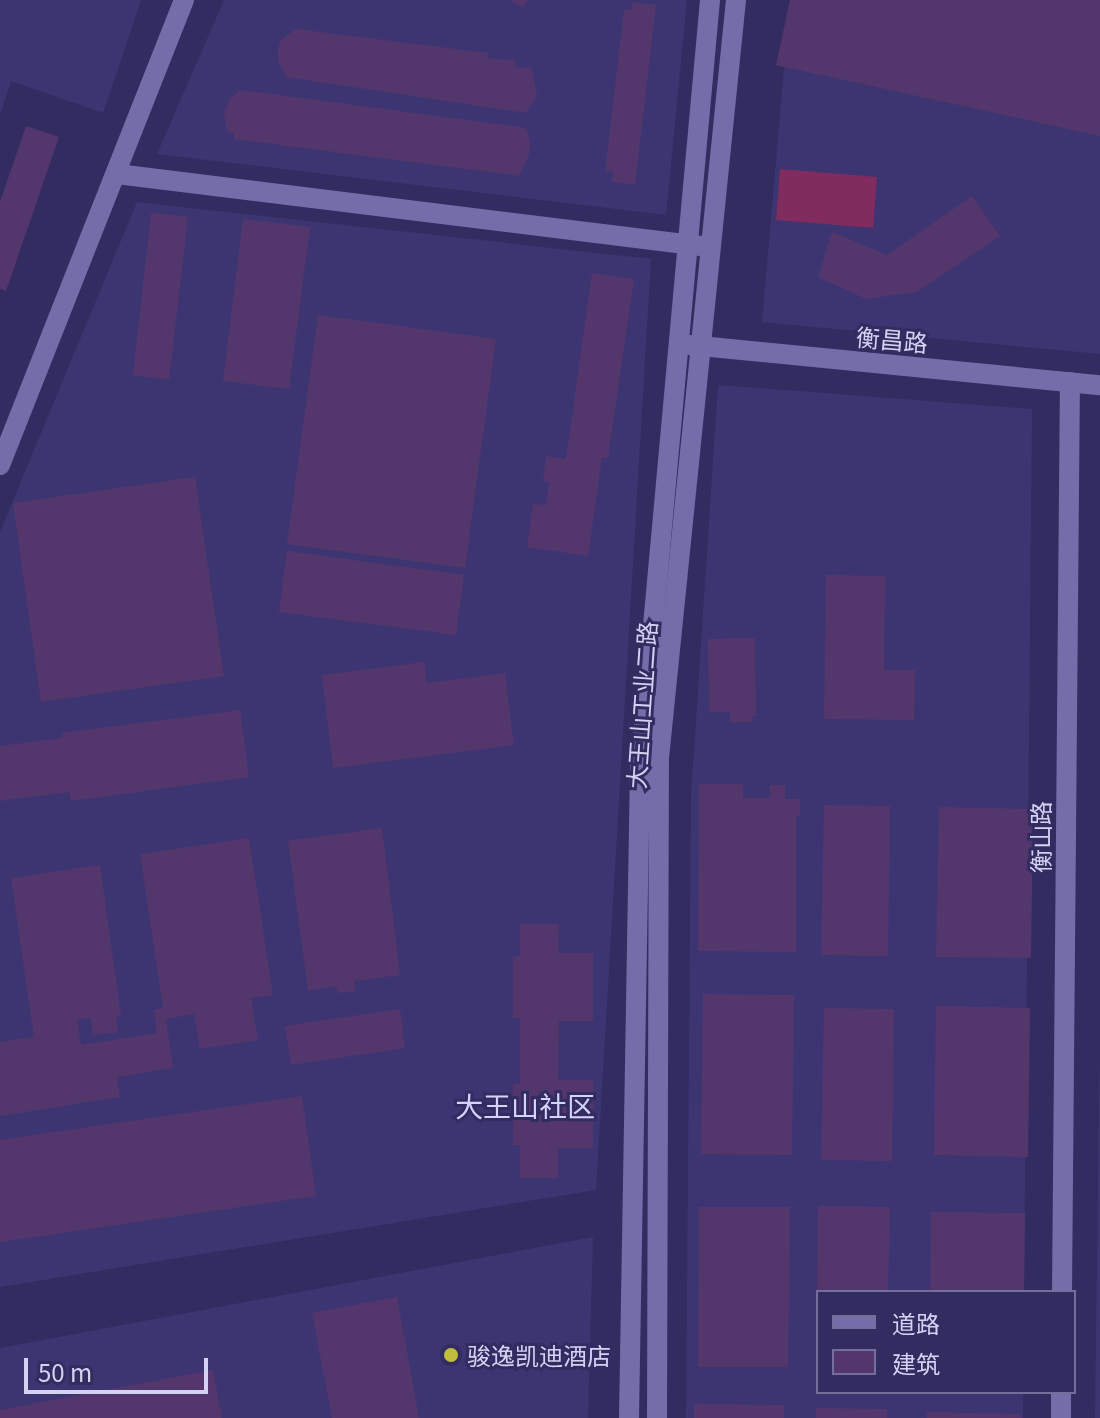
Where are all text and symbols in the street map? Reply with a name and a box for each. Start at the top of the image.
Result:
street label: 衡昌路 [855,322,929,356]
street label: 大王山工业二路 [621,620,661,790]
street label: 衡山路 [1026,801,1054,873]
district label: 大王山社区 [455,1088,595,1122]
legend [816,1290,1076,1394]
text: 道路 [892,1305,940,1340]
place label: 骏逸凯迪酒店 [467,1341,611,1369]
scale bar [28,1342,212,1392]
text: 建筑 [892,1345,940,1380]
marker: 骏逸凯迪酒店 [442,1346,460,1364]
text: 50 m [38,1354,92,1389]

